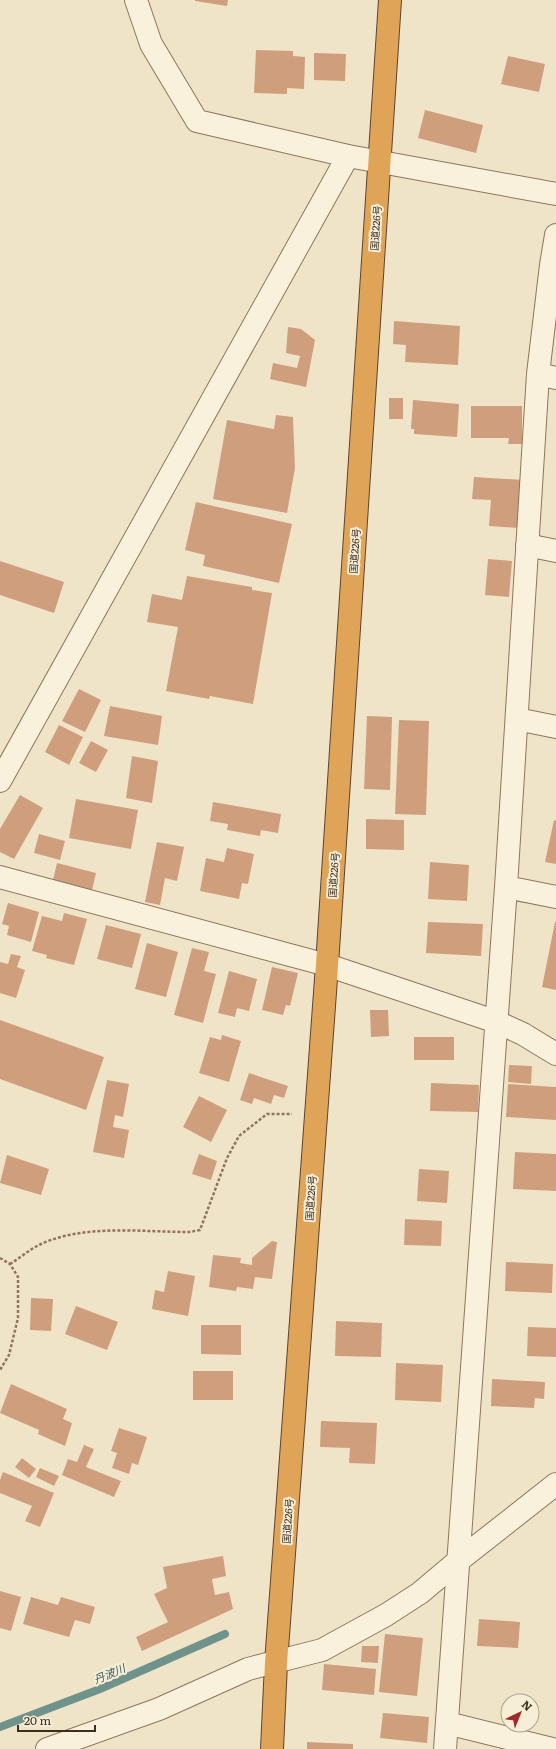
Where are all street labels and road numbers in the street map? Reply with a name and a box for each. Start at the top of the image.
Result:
street label: 国道226号 [366,205,384,251]
street label: 国道226号 [345,528,363,574]
street label: 国道226号 [324,852,342,898]
street label: 国道226号 [301,1175,319,1221]
street label: 国道226号 [278,1498,296,1544]

